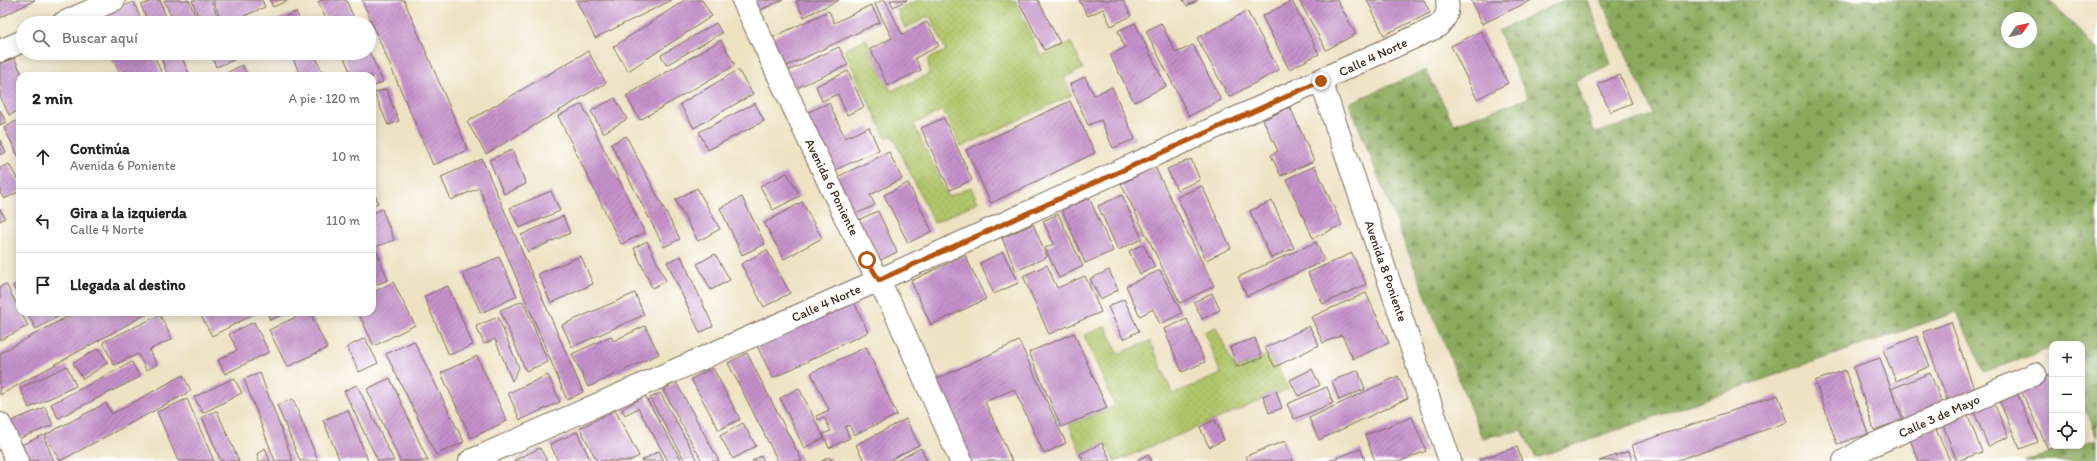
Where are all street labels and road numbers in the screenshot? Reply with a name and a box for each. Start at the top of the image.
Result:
street label: Calle 4 Norte [1336,35,1410,79]
street label: Avenida 6 Poniente [802,136,862,238]
street label: Avenida 8 Poniente [1362,218,1410,324]
street label: Calle 4 Norte [789,281,863,325]
street label: Calle 3 de Mayo [1896,391,1982,441]

